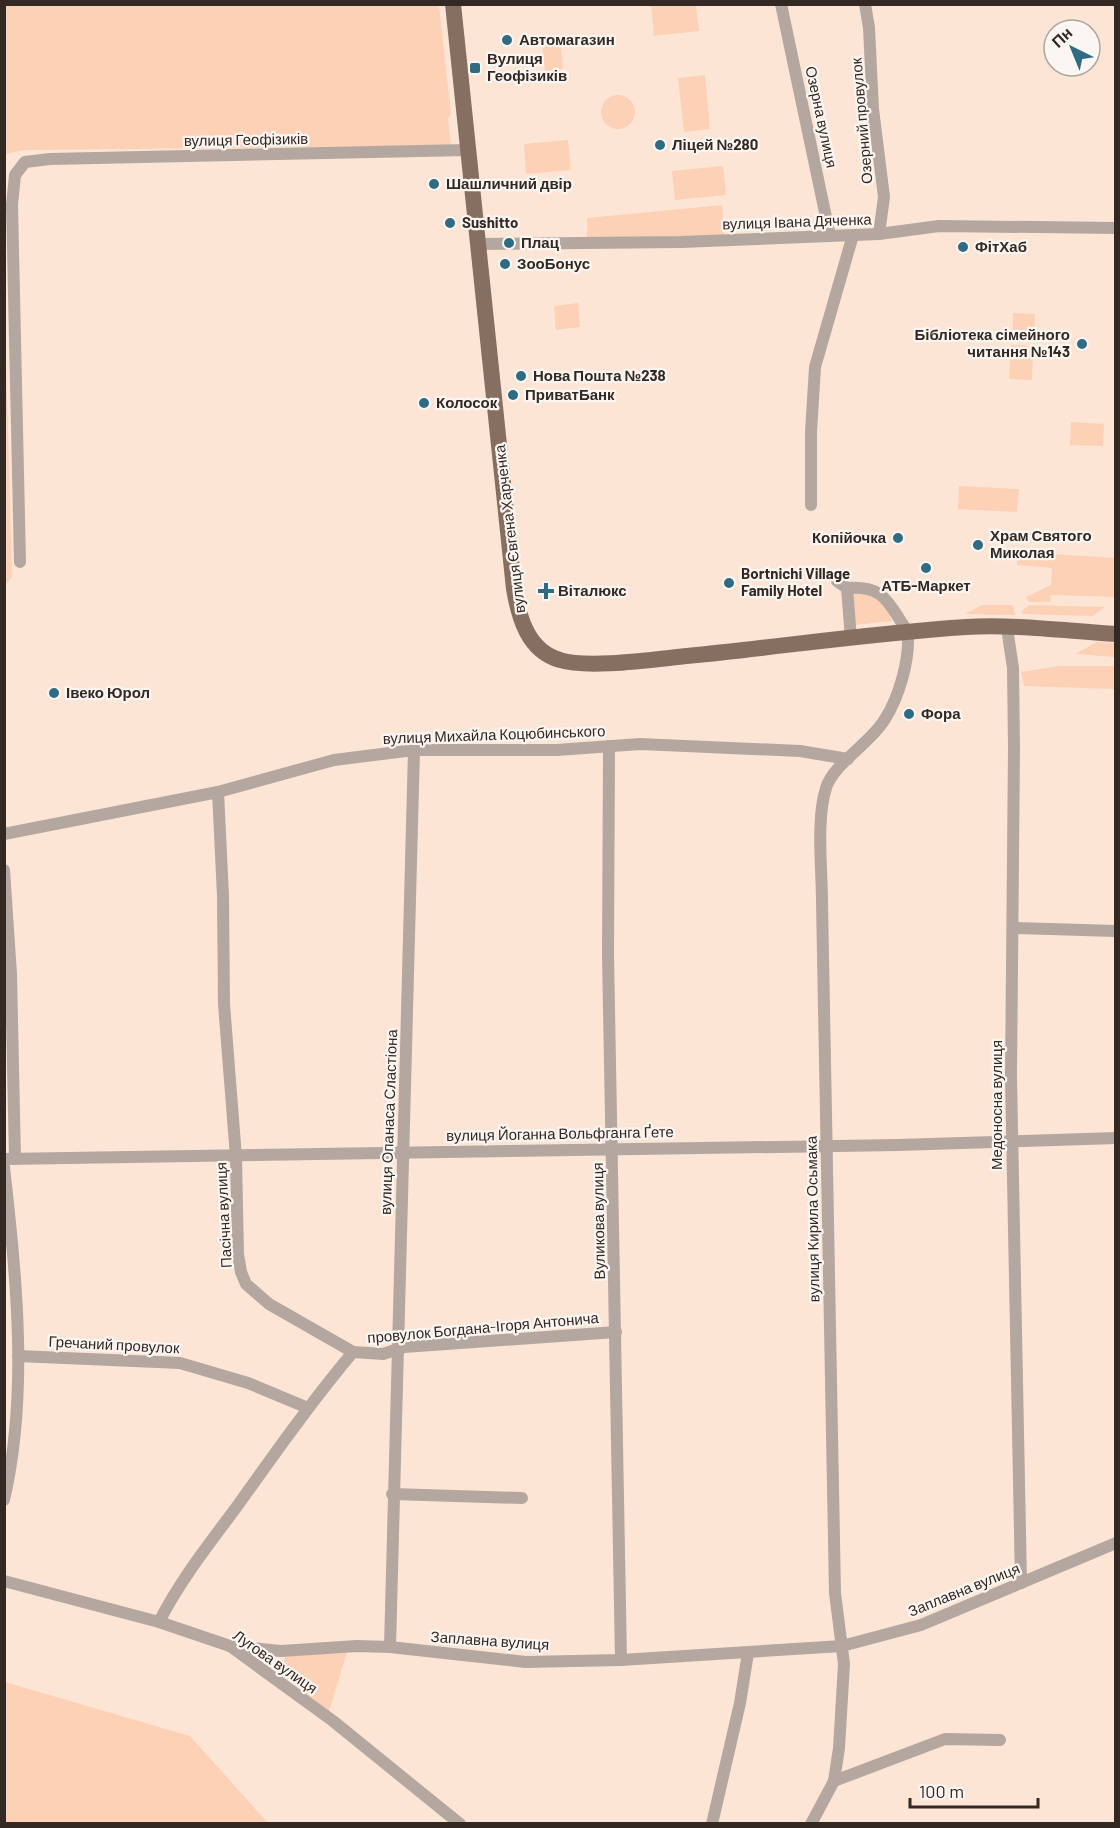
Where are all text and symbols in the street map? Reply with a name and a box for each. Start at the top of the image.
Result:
north arrow [1042,18,1102,78]
text: Пн [1047,22,1076,51]
place label: Автомагазин [519,30,615,48]
marker: Автомагазин [500,33,514,47]
place label: Вулиця Геофізиків [487,49,567,84]
street label: Озерний провулок [846,57,875,185]
marker: Вулиця Геофізиків [468,61,482,75]
street label: Озерна вулиця [802,64,842,169]
street label: вулиця Геофізиків [184,129,308,149]
place label: Ліцей №280 [672,135,758,153]
marker: Ліцей №280 [653,138,667,152]
place label: Шашличний двір [446,174,572,192]
marker: Шашличний двір [427,177,441,191]
street label: вулиця Івана Дяченка [722,209,873,233]
place label: Sushitto [462,213,518,231]
marker: Sushitto [443,216,457,230]
place label: Плац [521,233,560,251]
marker: Плац [502,236,516,250]
place label: ФітХаб [975,237,1027,255]
marker: ФітХаб [956,240,970,254]
place label: ЗооБонус [517,254,590,272]
marker: ЗооБонус [498,257,512,271]
place label: Бібліотека сімейного читання №143 [915,325,1070,360]
marker: Бібліотека сімейного читання №143 [1075,337,1089,351]
place label: Нова Пошта №238 [533,366,666,384]
marker: Нова Пошта №238 [514,369,528,383]
place label: ПриватБанк [525,385,615,403]
marker: ПриватБанк [506,388,520,402]
place label: Колосок [436,393,498,411]
marker: Колосок [417,396,431,410]
street label: вулиця Євгена Харченка [490,443,528,614]
place label: Храм Святого Миколая [990,526,1092,561]
place label: Копійочка [812,528,887,546]
marker: Копійочка [891,531,905,545]
marker: Храм Святого Миколая [971,538,985,552]
marker: АТБ-Маркет [919,561,933,575]
place label: Bortnichi Village Family Hotel [741,564,850,599]
marker: Bortnichi Village Family Hotel [722,576,736,590]
place label: АТБ-Маркет [881,576,971,594]
place label: Віталюкс [558,581,627,599]
marker: Віталюкс [539,584,553,598]
place label: Івеко Юрол [66,683,150,701]
marker: Івеко Юрол [47,686,61,700]
place label: Фора [921,704,961,722]
marker: Фора [902,707,916,721]
street label: вулиця Михайла Коцюбинського [382,721,606,747]
street label: вулиця Опанаса Сластіона [376,1028,400,1215]
street label: Медоносна вулиця [987,1040,1005,1170]
street label: вулиця Йоганна Вольфганга Ґете [446,1122,674,1144]
street label: вулиця Кирила Осьмака [802,1135,822,1302]
street label: Пасічна вулиця [211,1162,235,1268]
street label: Вуликова вулиця [588,1162,608,1280]
street label: провулок Богдана-Ігоря Антонича [366,1308,600,1346]
street label: Гречаний провулок [48,1332,180,1356]
street label: Заплавна вулиця [905,1558,1022,1620]
street label: Лугова вулиця [230,1625,321,1697]
street label: Заплавна вулиця [430,1627,550,1653]
scale bar [910,1771,1038,1809]
text: 100 m [919,1780,964,1802]

